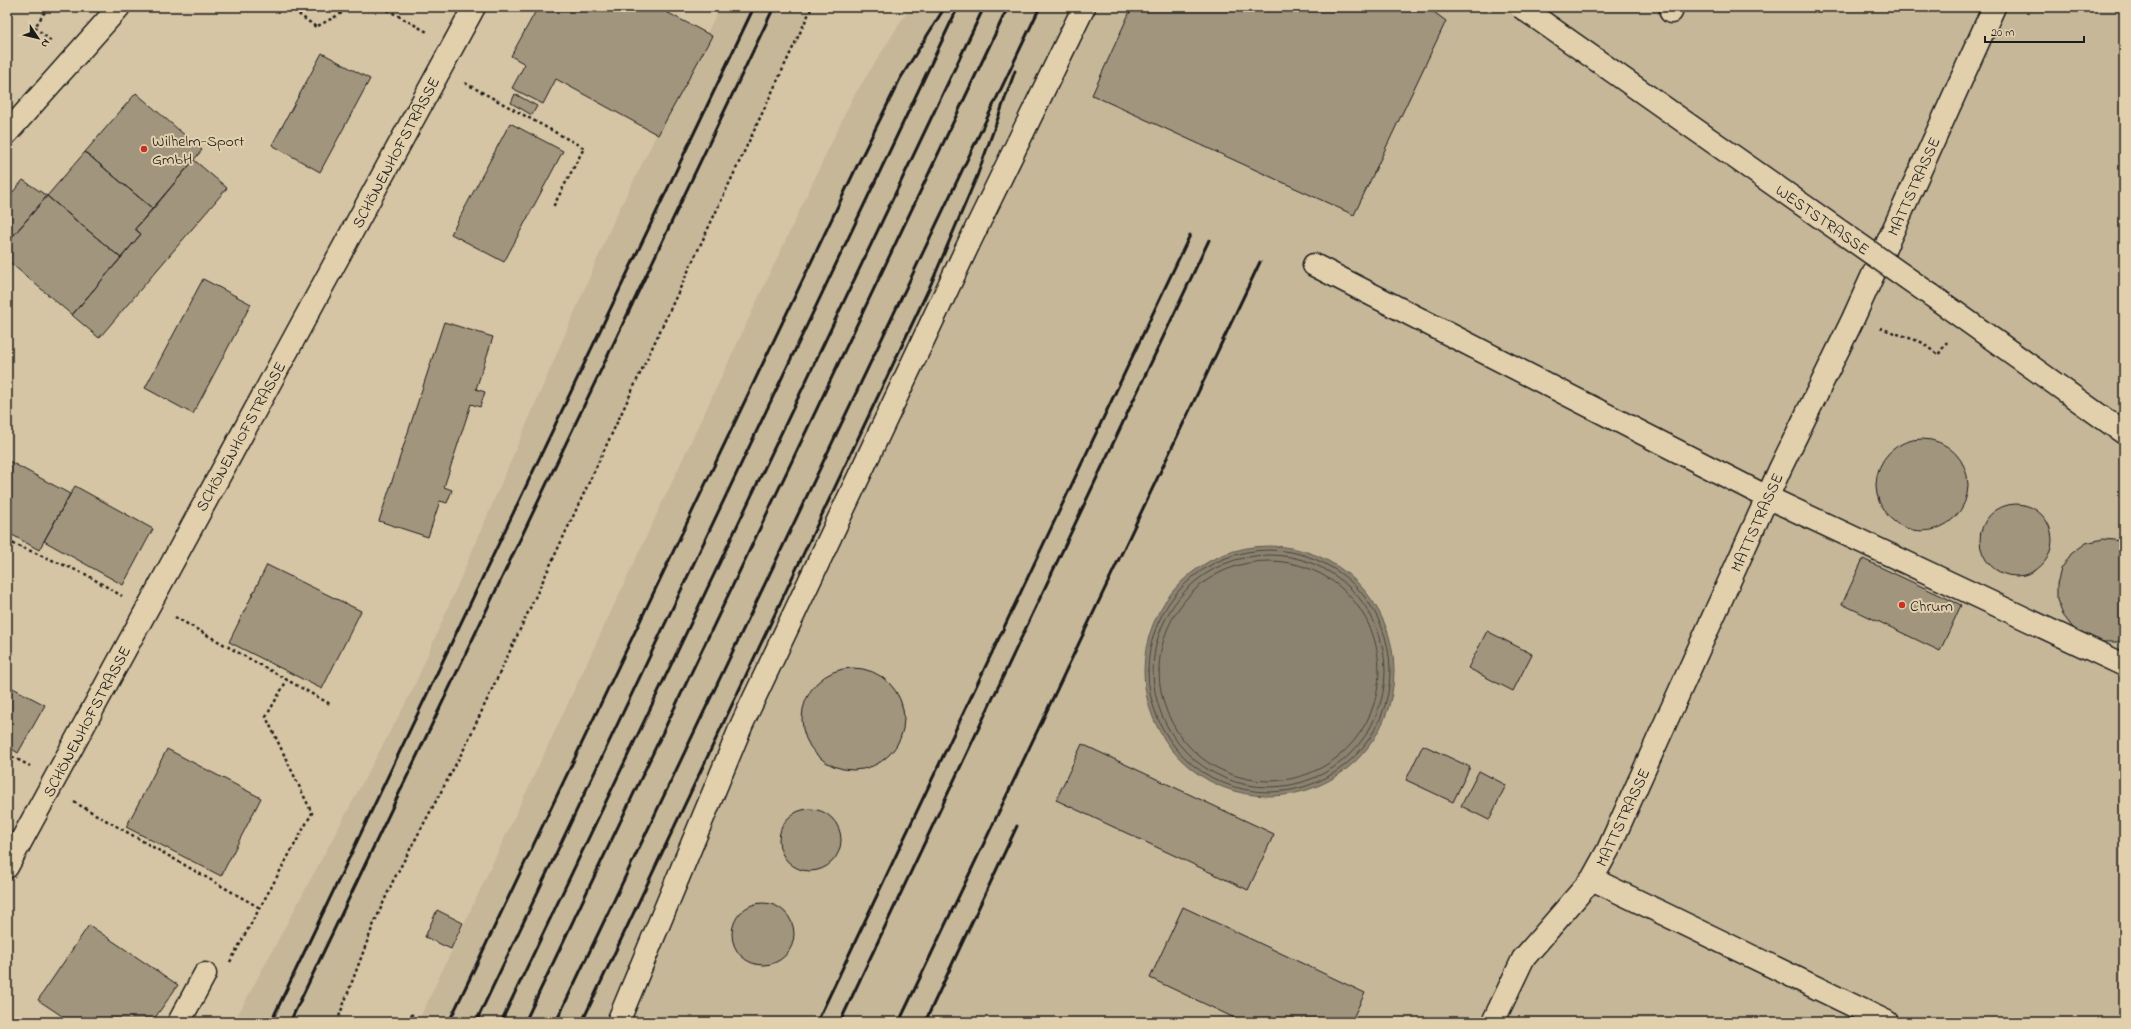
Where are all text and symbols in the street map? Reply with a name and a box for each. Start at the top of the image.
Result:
north arrow [18,18,58,58]
scale bar [1985,18,2084,44]
text: 20 m [1991,24,2014,42]
text: N [37,36,54,51]
street label: SCHÖNENHOFSTRASSE [347,73,447,233]
place label: Wilhelm-Sport GmbH [152,130,245,172]
street label: MATTSTRASSE [1882,133,1947,240]
marker: Wilhelm-Sport GmbH [139,144,149,154]
street label: WESTSTRASSE [1770,179,1874,262]
street label: SCHÖNENHOFSTRASSE [190,358,293,516]
street label: MATTSTRASSE [1725,469,1790,576]
place label: Chrum [1910,595,1953,619]
marker: Chrum [1897,600,1907,610]
street label: SCHÖNENHOFSTRASSE [38,642,138,802]
street label: MATTSTRASSE [1590,765,1657,871]

